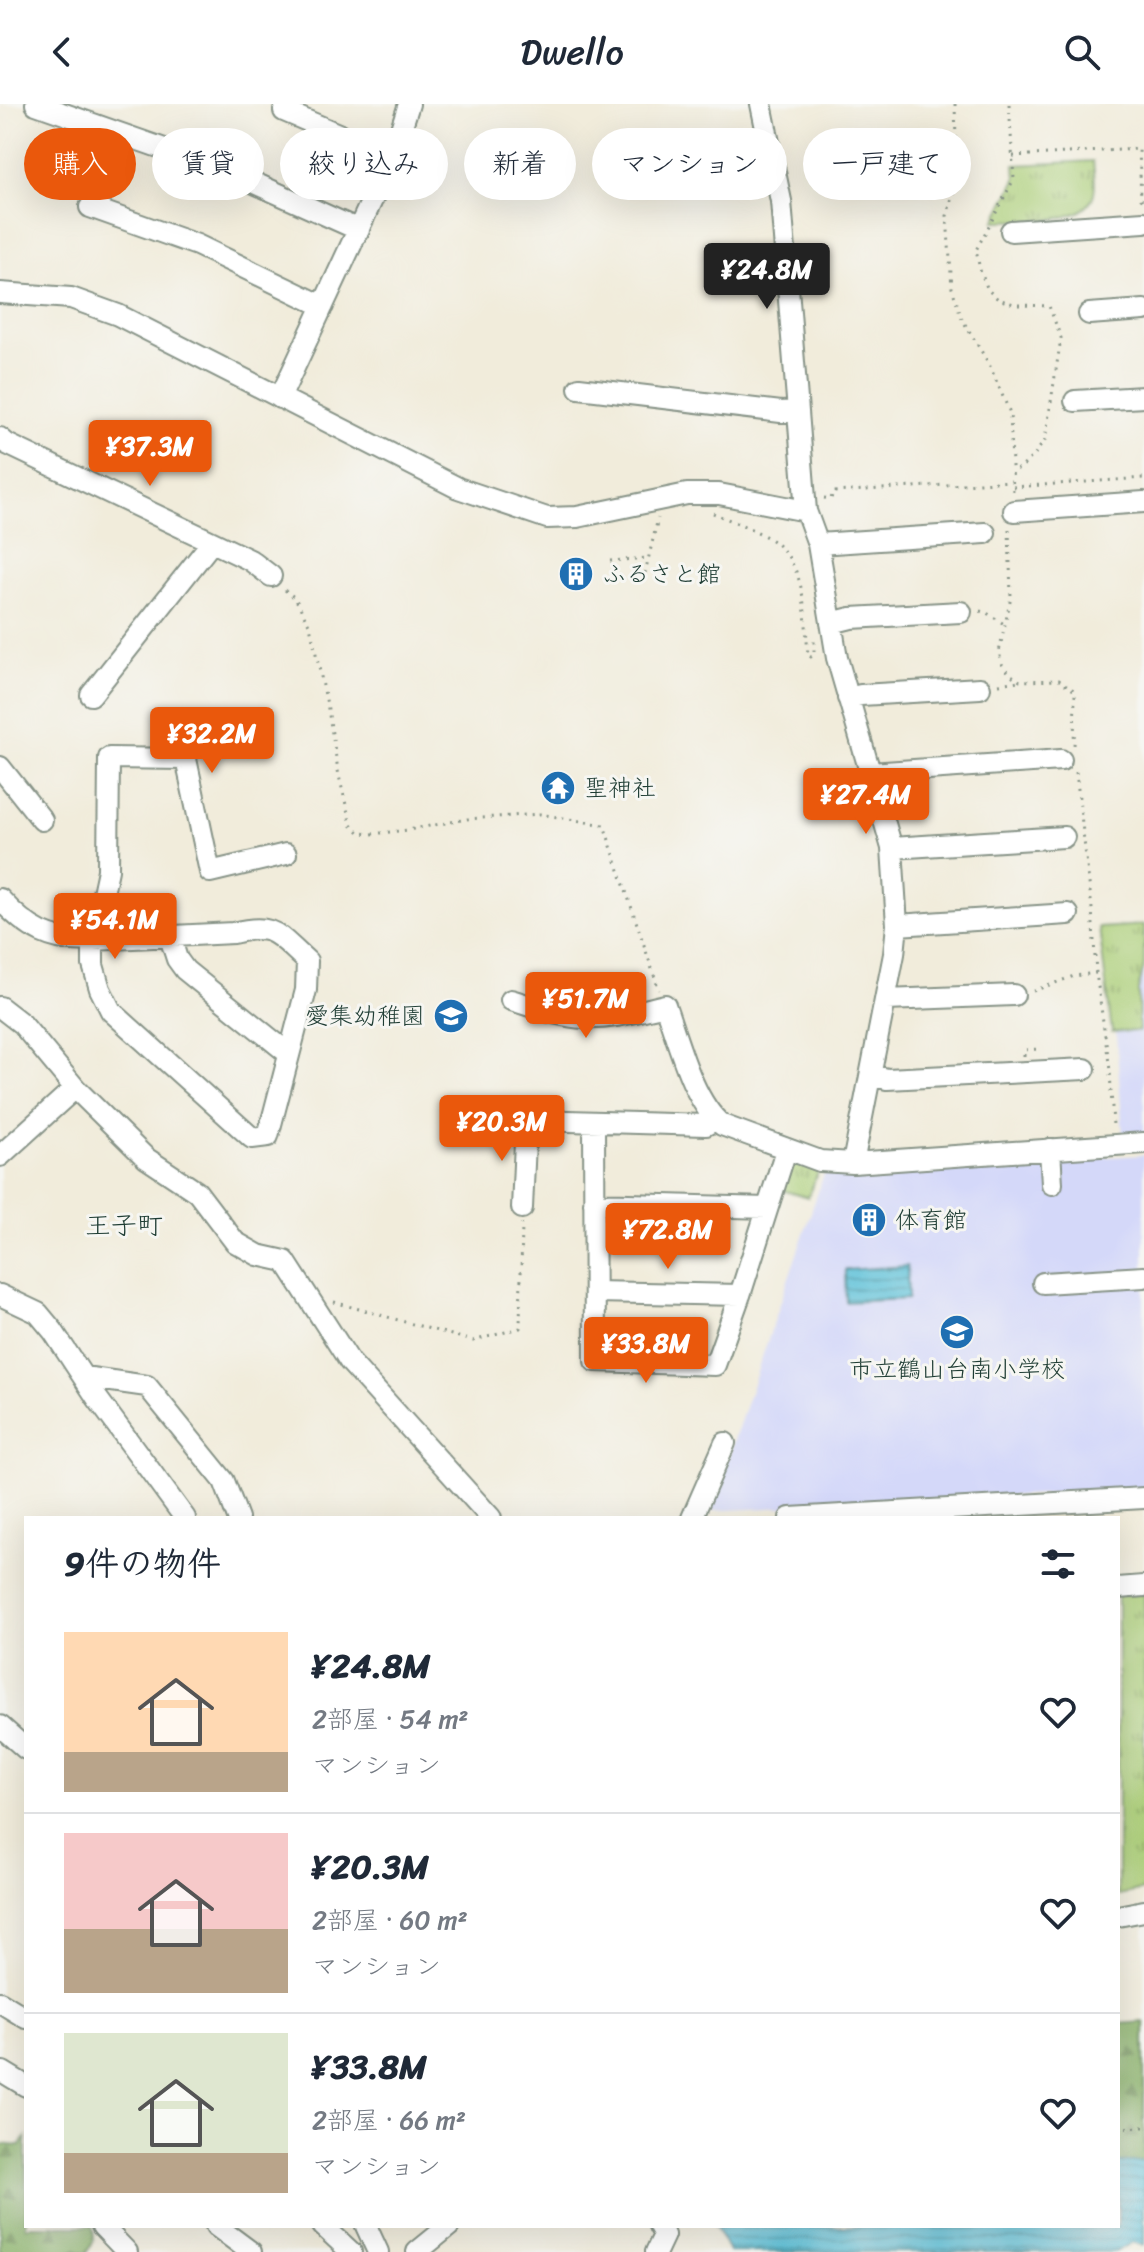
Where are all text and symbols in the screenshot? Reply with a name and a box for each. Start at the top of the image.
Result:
text: Dwello [520,20,624,84]
icon: back [40,30,84,74]
icon: search [1060,30,1104,74]
chip: 購入 [24,128,136,200]
chip: 賃貸 [152,128,264,200]
chip: 絞り込み [280,128,448,200]
chip: 新着 [464,128,576,200]
chip: マンション [592,128,787,200]
chip: 一戸建て [803,128,971,200]
pin: ¥24.8M [702,243,832,311]
text: ¥24.8M [722,246,812,292]
pin: ¥37.3M [85,420,215,488]
text: ¥37.3M [107,423,193,469]
place label: ふるさと館 [602,553,721,595]
building icon: ふるさと館 [557,555,595,593]
pin: ¥32.2M [147,707,277,775]
text: ¥32.2M [168,710,256,756]
place label: 聖神社 [584,767,656,809]
pin: ¥27.4M [801,768,931,836]
temple icon: 聖神社 [539,769,577,807]
text: ¥27.4M [821,771,911,817]
pin: ¥54.1M [50,893,180,961]
text: ¥54.1M [72,896,158,942]
pin: ¥51.7M [521,972,651,1040]
text: ¥51.7M [543,975,629,1021]
place label: 愛集幼稚園 [305,995,425,1037]
school or university icon: 愛集幼稚園 [432,997,470,1035]
pin: ¥20.3M [437,1095,567,1163]
text: ¥20.3M [457,1098,547,1144]
place label: 体育館 [895,1199,967,1241]
building icon: 体育館 [850,1201,888,1239]
district label: 王子町 [85,1202,163,1248]
pin: ¥72.8M [603,1203,733,1271]
text: ¥72.8M [623,1206,713,1252]
school or university icon: 市立鶴山台南小学校 [938,1313,976,1351]
pin: ¥33.8M [581,1317,711,1385]
text: ¥33.8M [602,1320,690,1366]
place label: 市立鶴山台南小学校 [849,1348,1065,1390]
text: 9件の物件 [64,1534,221,1594]
icon: filters [1036,1542,1080,1586]
text: ¥24.8M [312,1636,430,1696]
icon: home [128,1664,224,1760]
icon: heart [1036,1690,1080,1734]
text: 2部屋 · 54 m² [312,1696,469,1742]
text: マンション [312,1742,441,1788]
text: ¥20.3M [312,1837,429,1897]
icon: home [128,1865,224,1961]
icon: heart [1036,1891,1080,1935]
text: 2部屋 · 60 m² [312,1897,468,1943]
text: マンション [312,1943,441,1989]
text: ¥33.8M [312,2037,427,2097]
icon: home [128,2065,224,2161]
icon: heart [1036,2091,1080,2135]
text: 2部屋 · 66 m² [312,2097,466,2143]
text: マンション [312,2143,441,2189]

